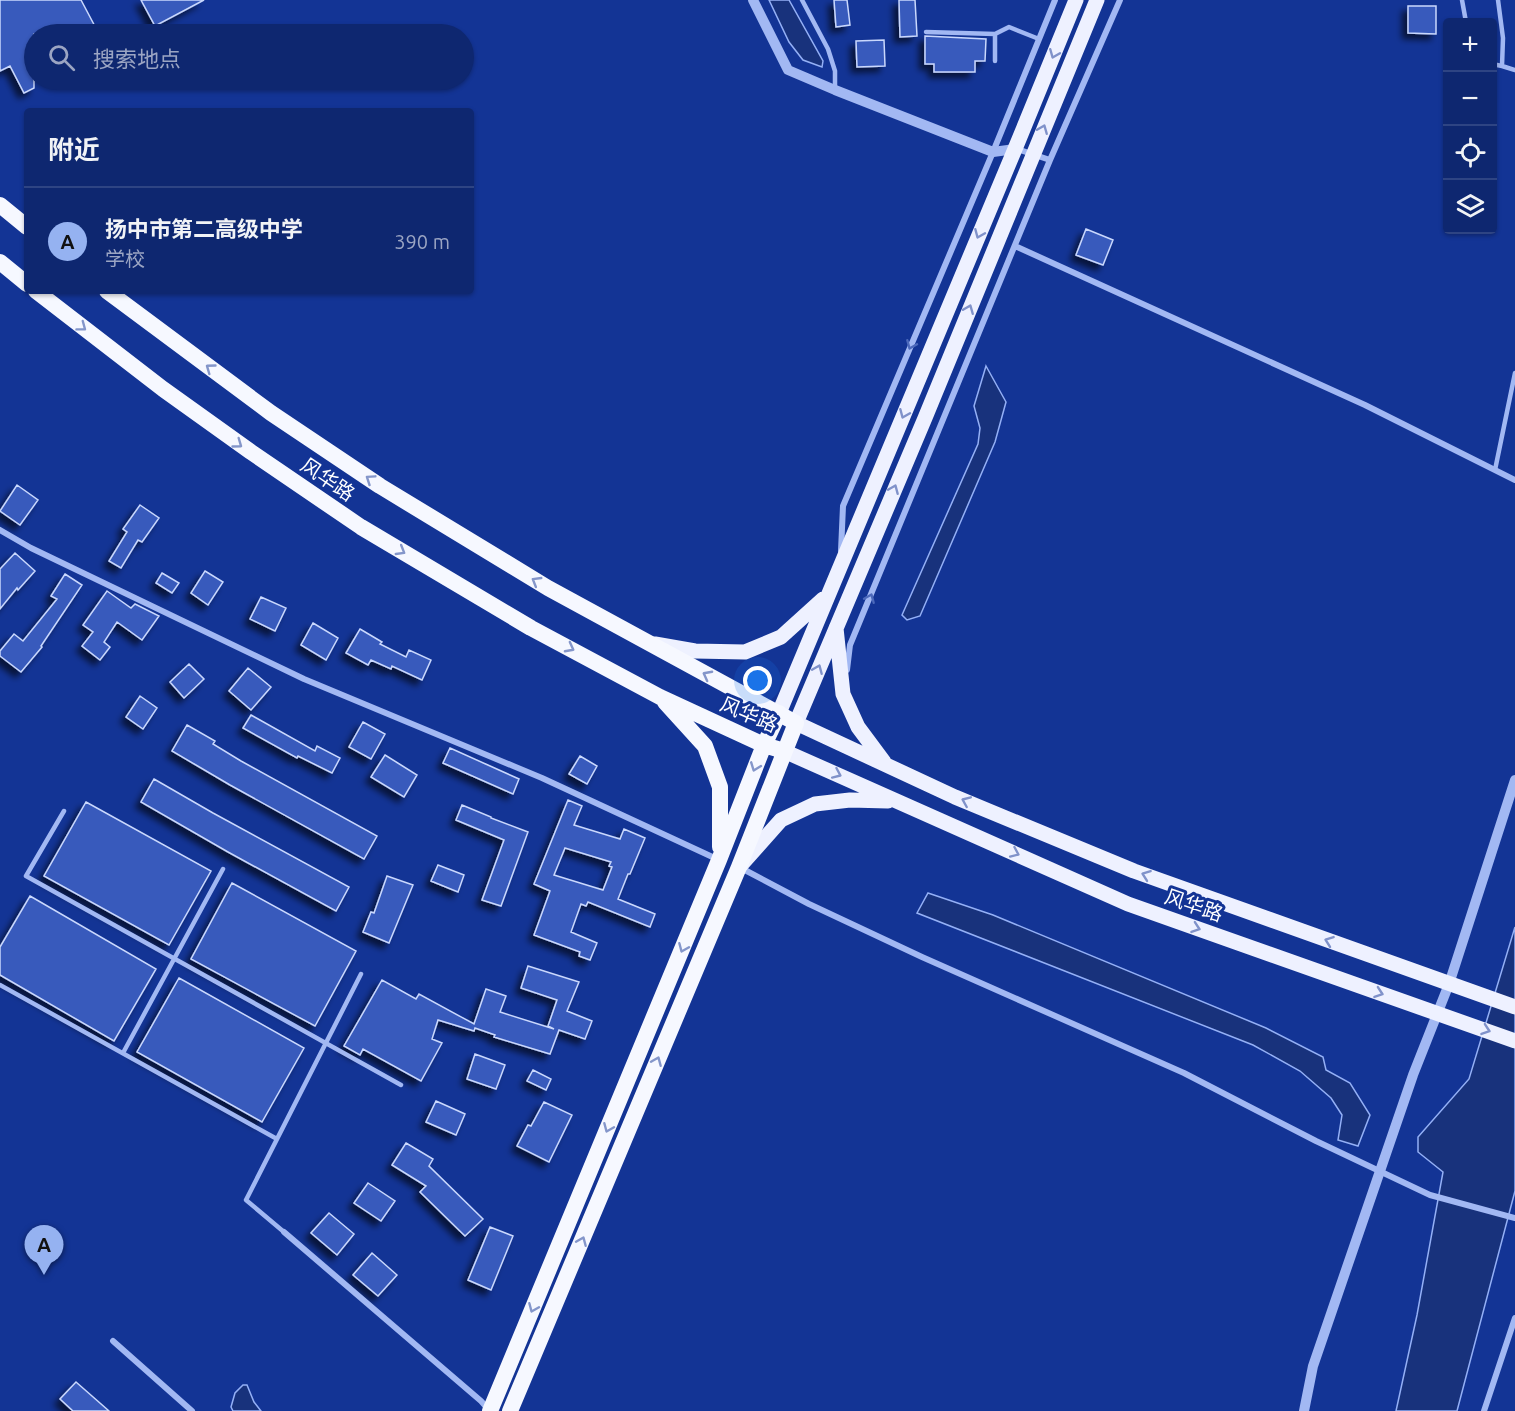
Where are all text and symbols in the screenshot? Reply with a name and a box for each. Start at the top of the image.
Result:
map controls [1443,18,1497,234]
button: + [1443,18,1497,72]
search box [24,24,474,90]
icon: search [45,41,78,74]
text: 搜索地点 [93,46,181,71]
one-way arrow [1049,48,1061,59]
button: − [1443,72,1497,126]
one-way arrow [1036,124,1048,135]
button: locate [1443,126,1497,180]
text: 附近 [48,135,100,164]
button: layers [1443,180,1497,234]
text: 扬中市第二高级中学 [105,216,303,241]
one-way arrow [974,228,986,239]
text: A [60,230,75,253]
text: 390 m [394,230,450,253]
text: 学校 [105,247,145,270]
one-way arrow [962,305,974,316]
one-way arrow [75,320,86,331]
one-way arrow [907,338,919,349]
one-way arrow [205,365,216,376]
one-way arrow [899,408,911,419]
one-way arrow [232,436,243,447]
street label: 风华路 [297,453,359,505]
one-way arrow [366,475,376,487]
one-way arrow [887,485,899,496]
one-way arrow [395,543,405,555]
one-way arrow [532,576,542,588]
one-way arrow [863,593,875,604]
one-way arrow [564,641,574,652]
one-way arrow [811,664,823,675]
your location [743,666,772,695]
one-way arrow [703,671,713,682]
street label: 风华路 [717,692,781,736]
one-way arrow [750,761,763,772]
one-way arrow [831,767,842,779]
one-way arrow [961,796,972,808]
one-way arrow [1009,846,1020,858]
one-way arrow [1141,870,1152,883]
street label: 风华路 [1162,884,1226,926]
one-way arrow [1190,920,1200,933]
one-way arrow [1325,936,1335,949]
one-way arrow [678,942,690,953]
one-way arrow [1373,985,1384,998]
one-way arrow [1480,1023,1491,1036]
one-way arrow [650,1056,662,1067]
one-way arrow [603,1122,615,1133]
pin: A [24,1226,63,1275]
one-way arrow [575,1236,587,1247]
one-way arrow [528,1302,540,1313]

